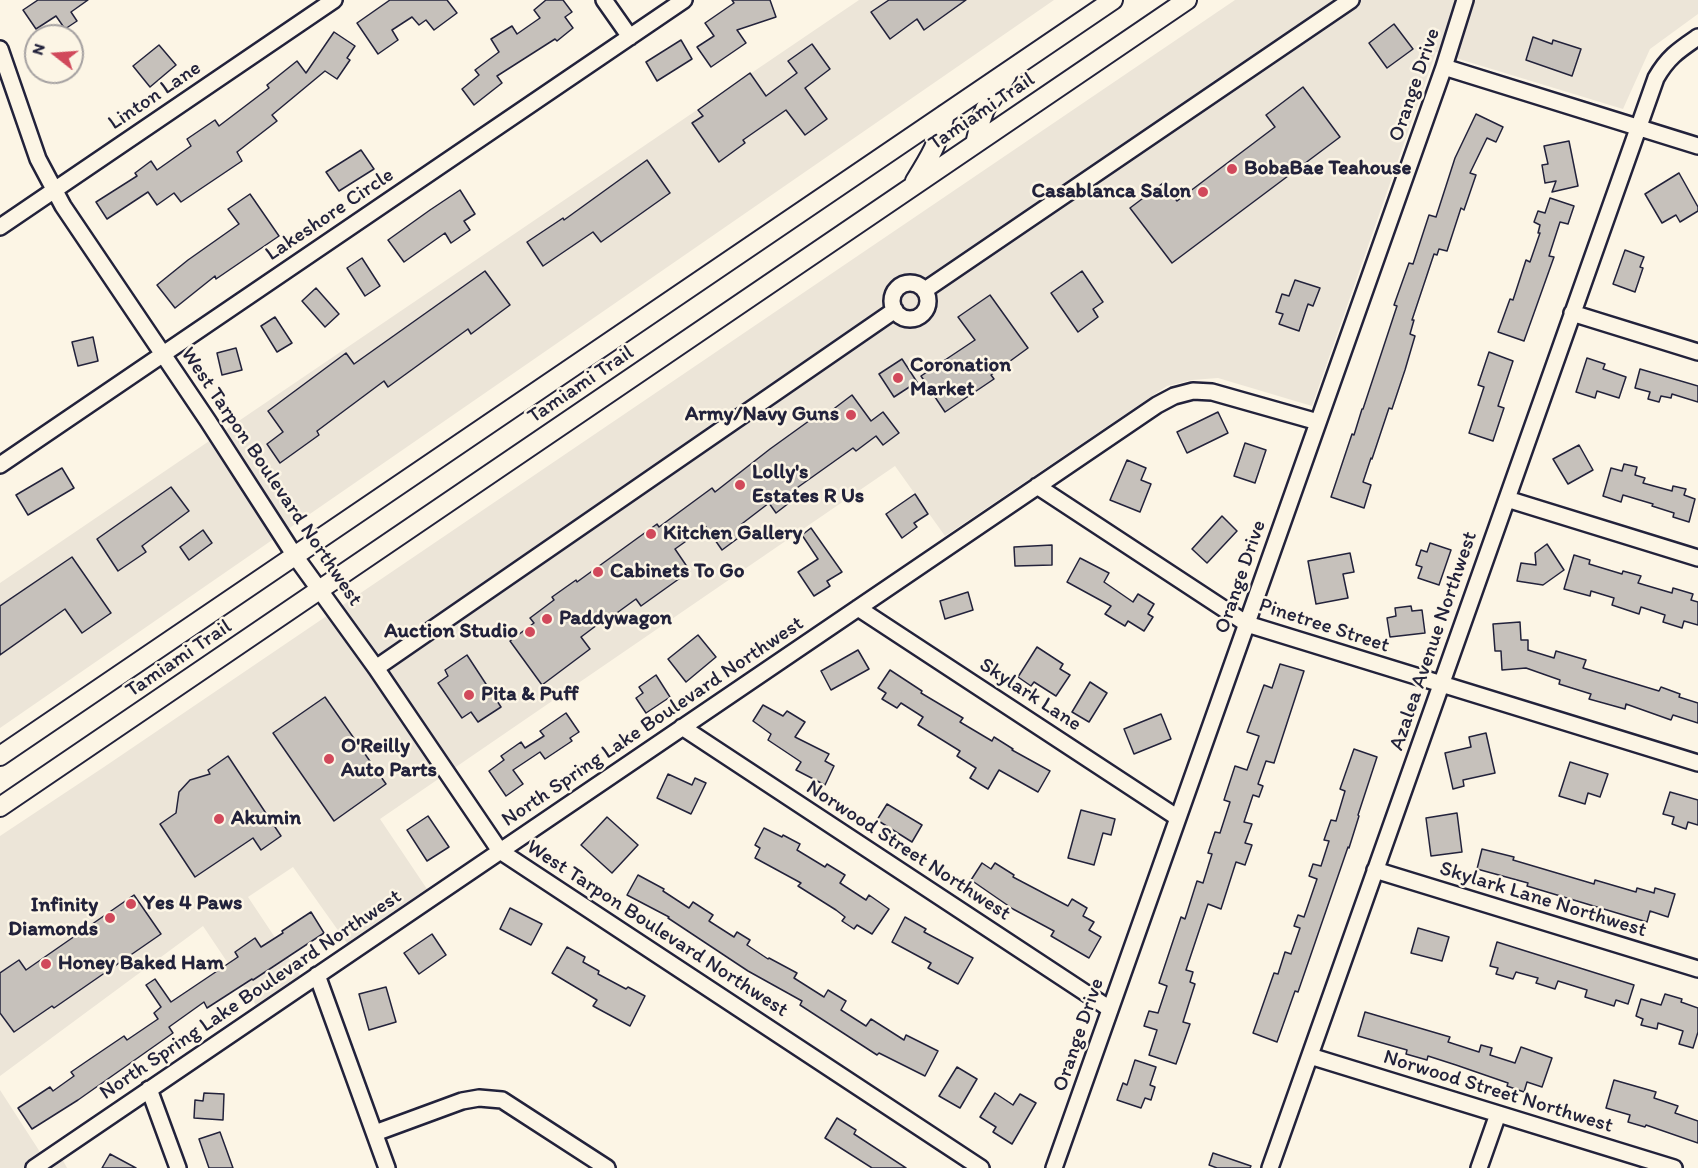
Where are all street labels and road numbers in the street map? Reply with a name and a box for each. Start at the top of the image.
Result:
street label: Orange Drive [1384,25,1446,145]
street label: Linton Lane [104,56,206,136]
street label: Tamiami Trail [924,67,1040,157]
street label: Lakeshore Circle [261,163,399,267]
street label: Tamiami Trail [523,340,639,430]
street label: West Tarpon Boulevard Northwest [175,343,367,611]
street label: Orange Drive [1210,517,1272,637]
street label: Azalea Avenue Northwest [1385,528,1483,754]
street label: Pinetree Street [1256,593,1392,659]
street label: North Spring Lake Boulevard Northwest [497,611,809,833]
street label: Tamiami Trail [121,614,237,704]
street label: Skylark Lane [974,653,1086,737]
street label: Norwood Street Northwest [801,775,1015,927]
street label: West Tarpon Boulevard Northwest [521,835,793,1023]
street label: Skylark Lane Northwest [1436,857,1650,943]
street label: North Spring Lake Boulevard Northwest [95,884,407,1106]
street label: Orange Drive [1048,975,1110,1095]
street label: Norwood Street Northwest [1380,1045,1616,1139]

